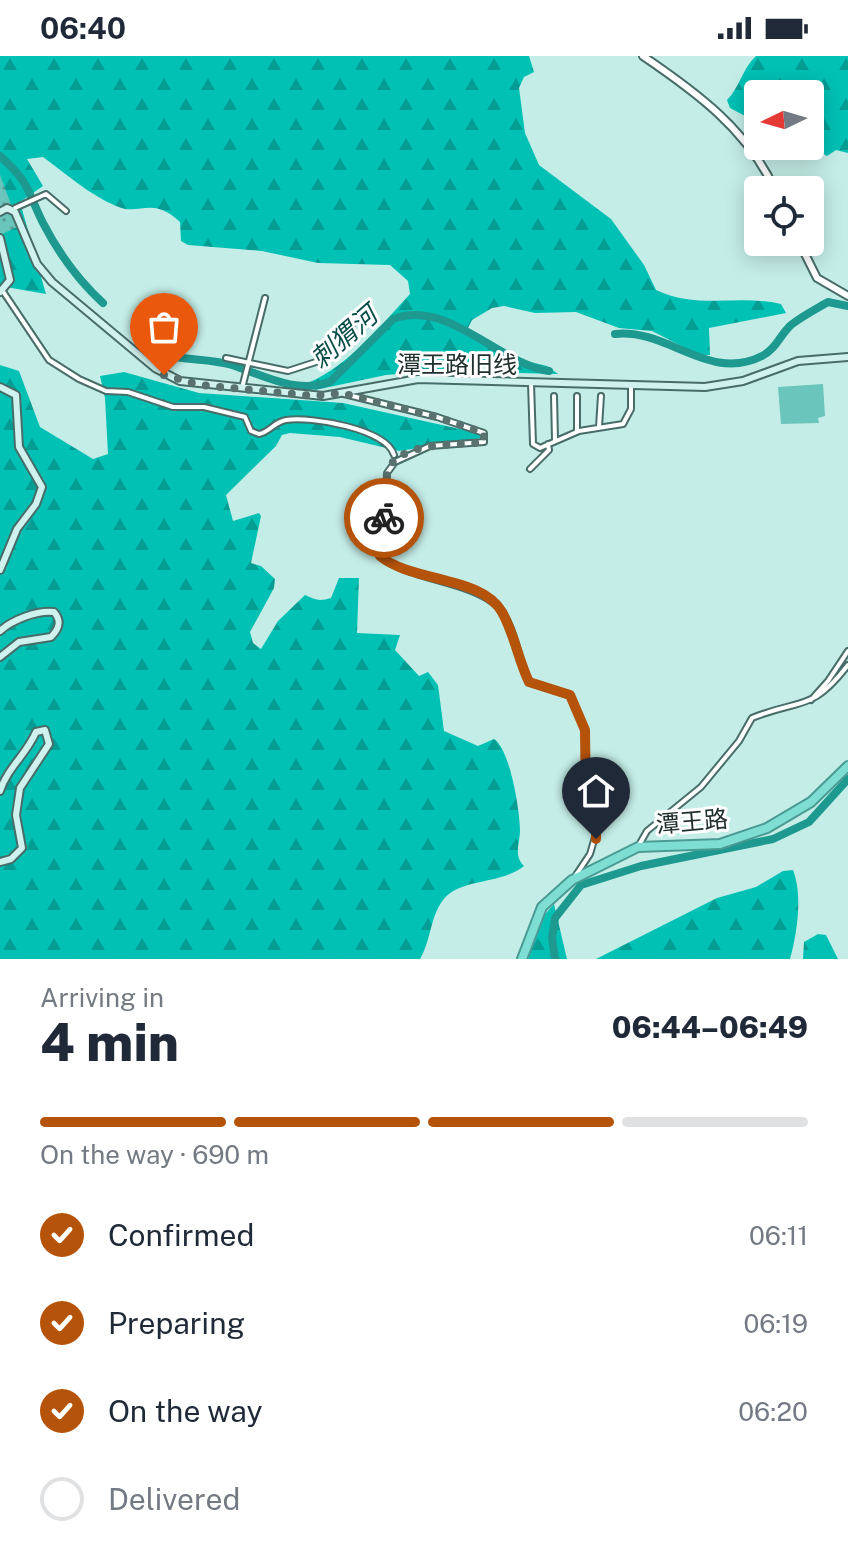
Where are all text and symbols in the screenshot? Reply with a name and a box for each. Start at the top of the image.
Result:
text: 06:40 [40,10,126,46]
north arrow [744,80,824,160]
map controls [744,80,824,256]
button: locate [744,176,824,256]
pin [130,293,198,375]
water label: 刺猬河 [304,296,387,374]
icon: bag [142,305,186,349]
street label: 潭王路旧线 [397,350,517,378]
courier [344,478,424,558]
icon: bike [362,496,406,540]
pin [562,757,630,839]
icon: home [574,769,618,813]
street label: 潭王路 [655,804,729,838]
text: Arriving in [40,982,164,1013]
text: 06:44–06:49 [612,1009,808,1045]
text: 4 min [40,1012,179,1073]
text: On the way · 690 m [40,1139,269,1170]
icon: check [40,1213,84,1257]
text: Confirmed [108,1217,254,1253]
text: 06:11 [749,1220,808,1251]
icon: check [40,1301,84,1345]
text: Preparing [108,1305,245,1341]
text: 06:19 [743,1308,808,1339]
icon: check [40,1389,84,1433]
text: On the way [108,1393,262,1429]
text: 06:20 [738,1396,808,1427]
text: Delivered [108,1481,240,1517]

